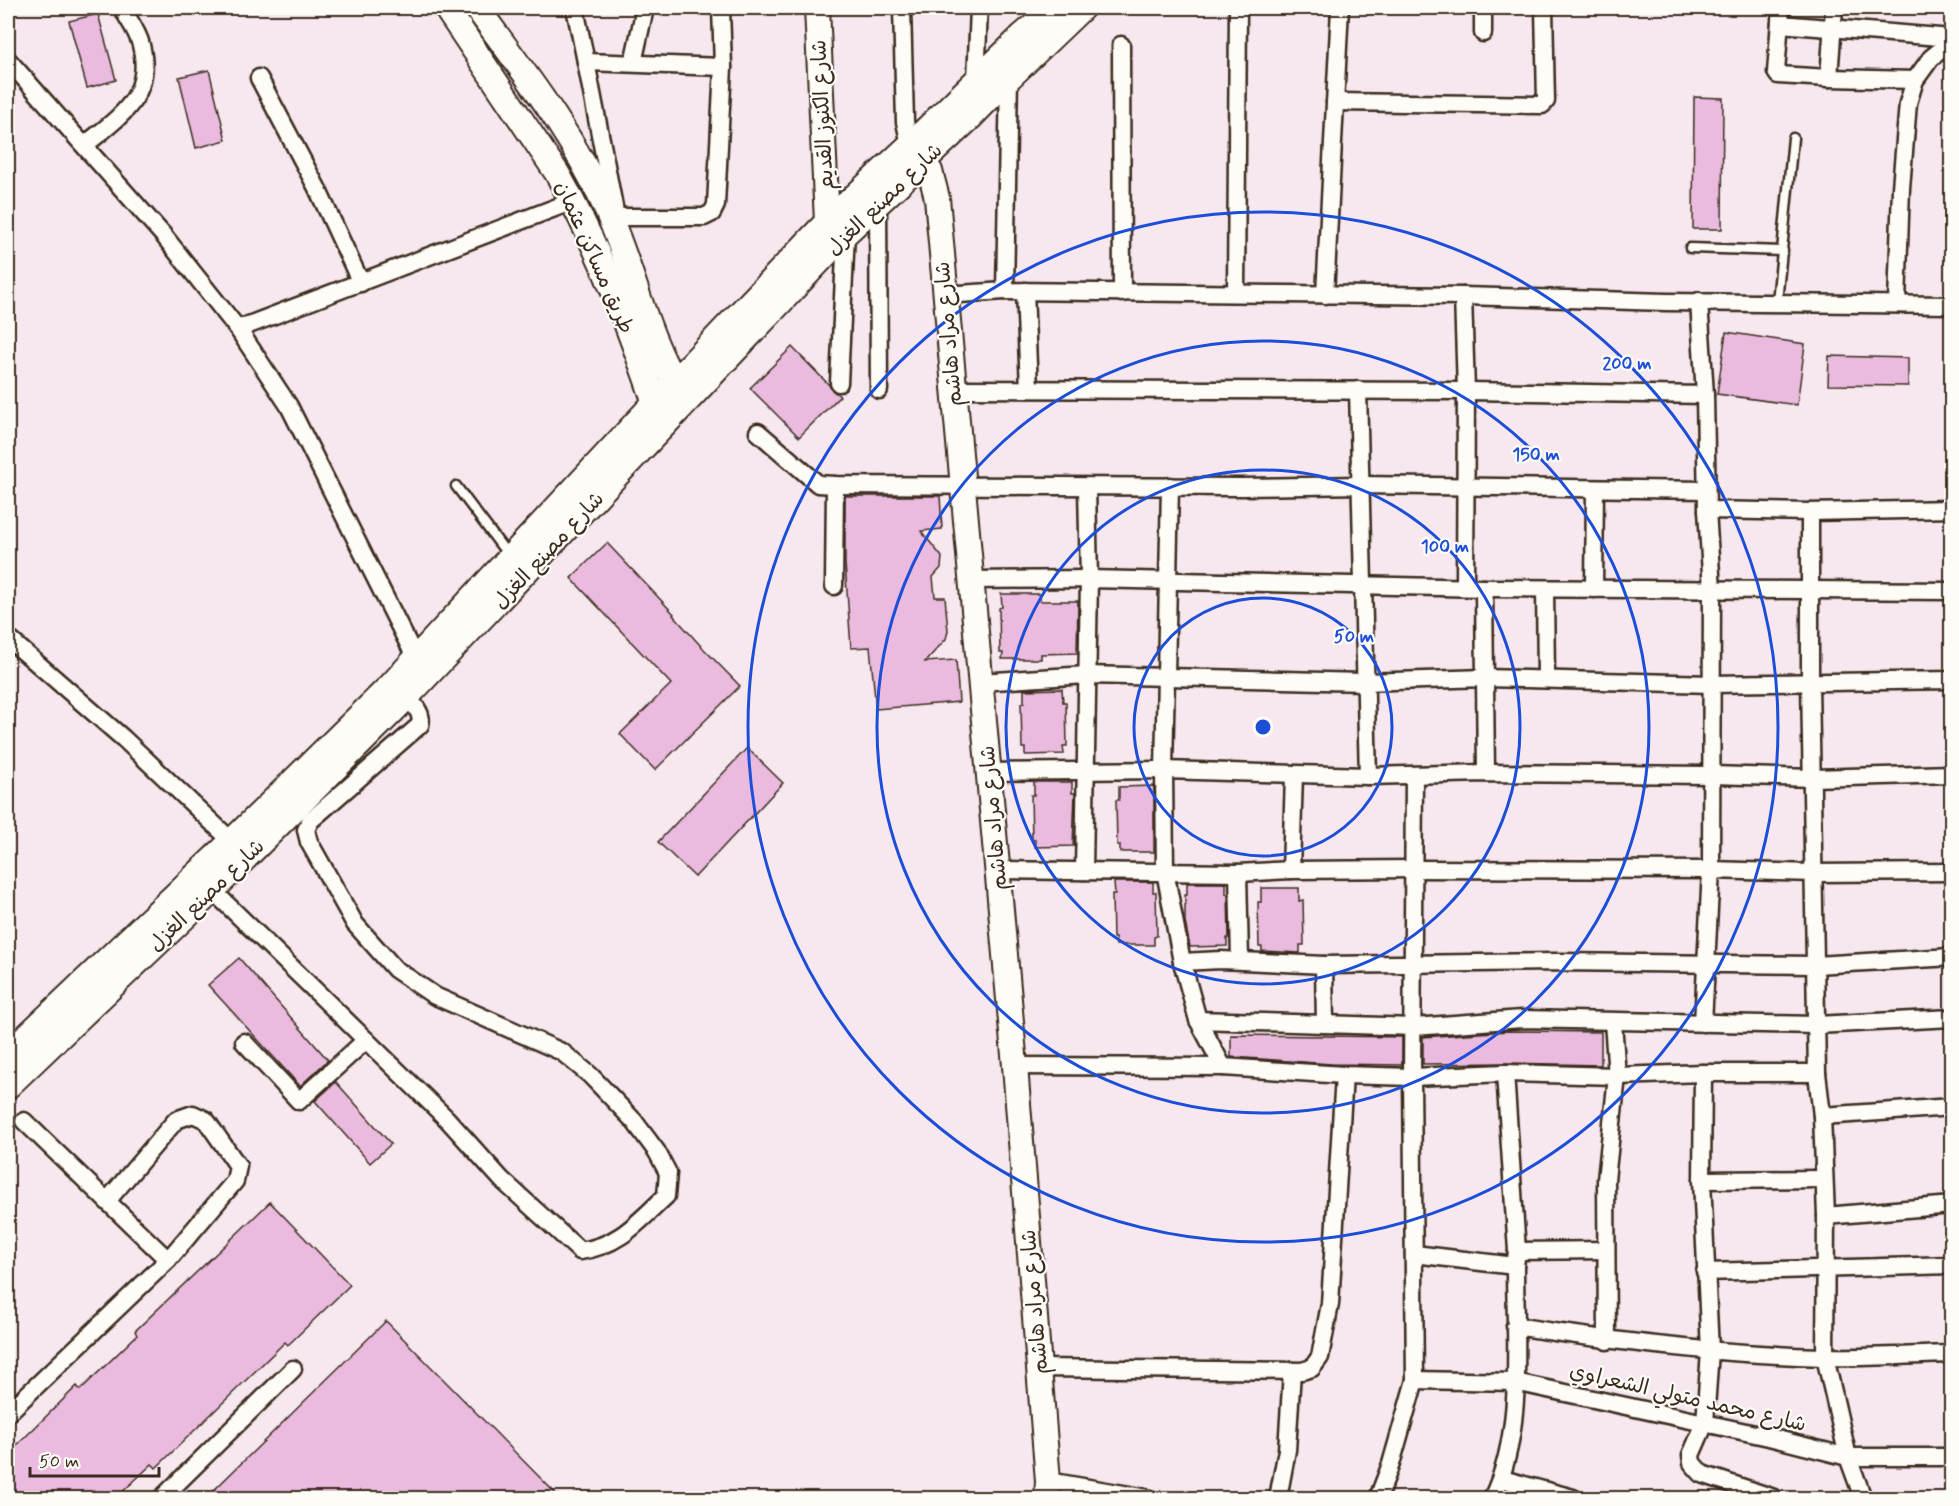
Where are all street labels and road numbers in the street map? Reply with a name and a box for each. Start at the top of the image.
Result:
street label: شارع الكنوز القديم [805,39,842,191]
street label: شارع مصنع الغزل [820,137,949,262]
street label: طريق مساكن عثمان [548,177,640,338]
street label: شارع مراد هاشم [929,260,970,407]
street label: شارع مصنع الغزل [487,486,611,616]
street label: شارع مراد هاشم [974,744,1015,891]
street label: شارع مصنع الغزل [142,833,271,958]
street label: شارع مراد هاشم [1015,1228,1056,1375]
street label: شارع محمد متولي الشعراوي [1566,1357,1809,1443]

